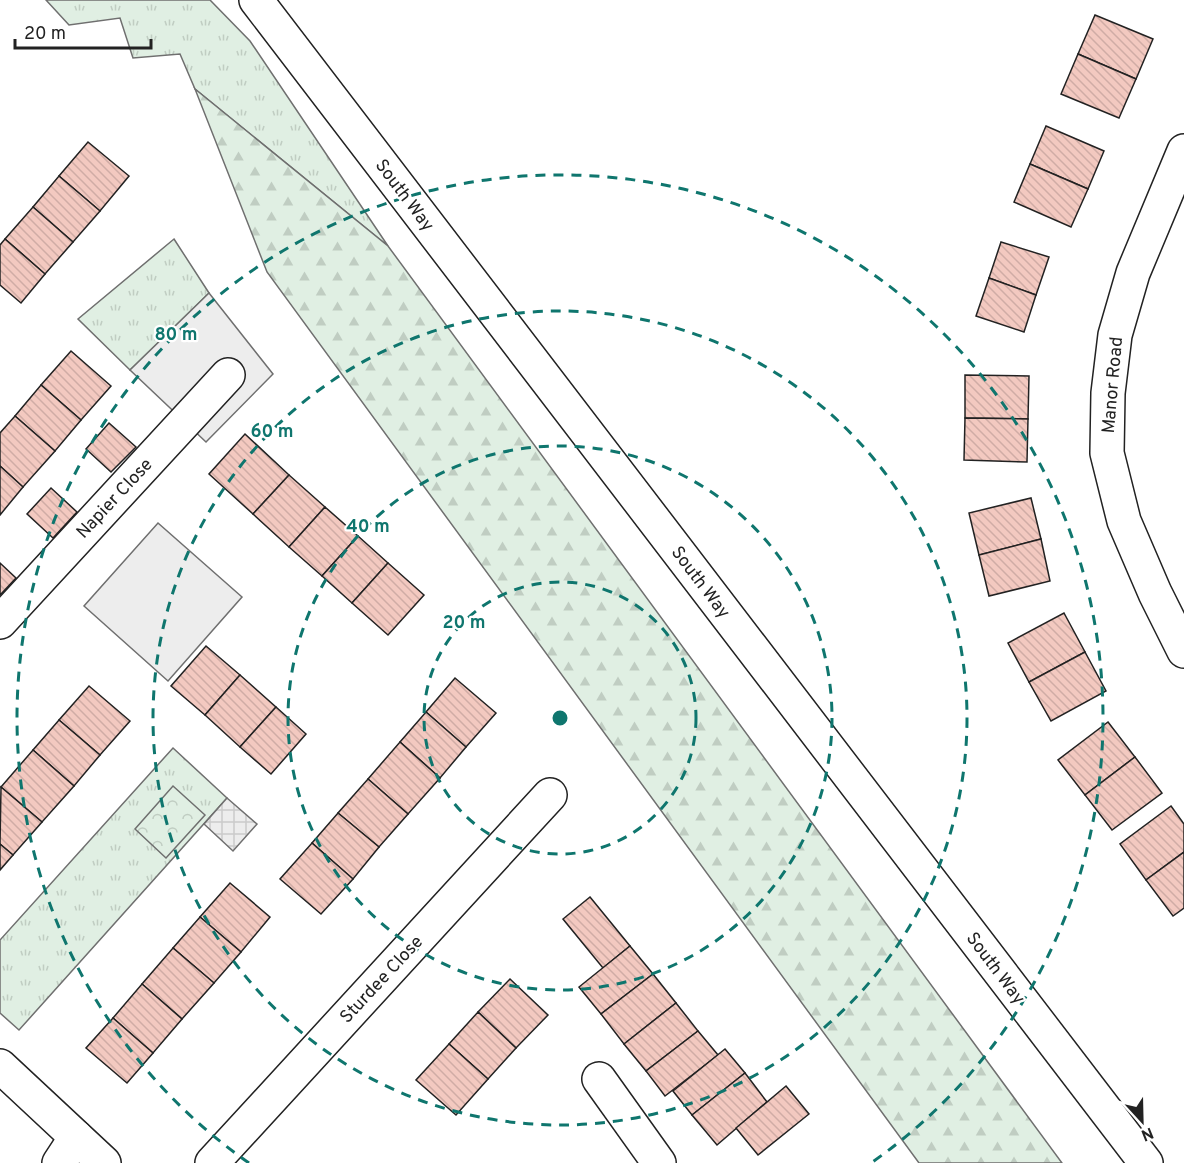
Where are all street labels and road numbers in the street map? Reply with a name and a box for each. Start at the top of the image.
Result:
street label: South Way [369,155,438,237]
street label: Manor Road [1098,336,1129,434]
street label: Napier Close [72,454,158,544]
street label: South Way [665,542,734,624]
street label: South Way [960,928,1029,1010]
street label: Sturdee Close [335,931,429,1029]

